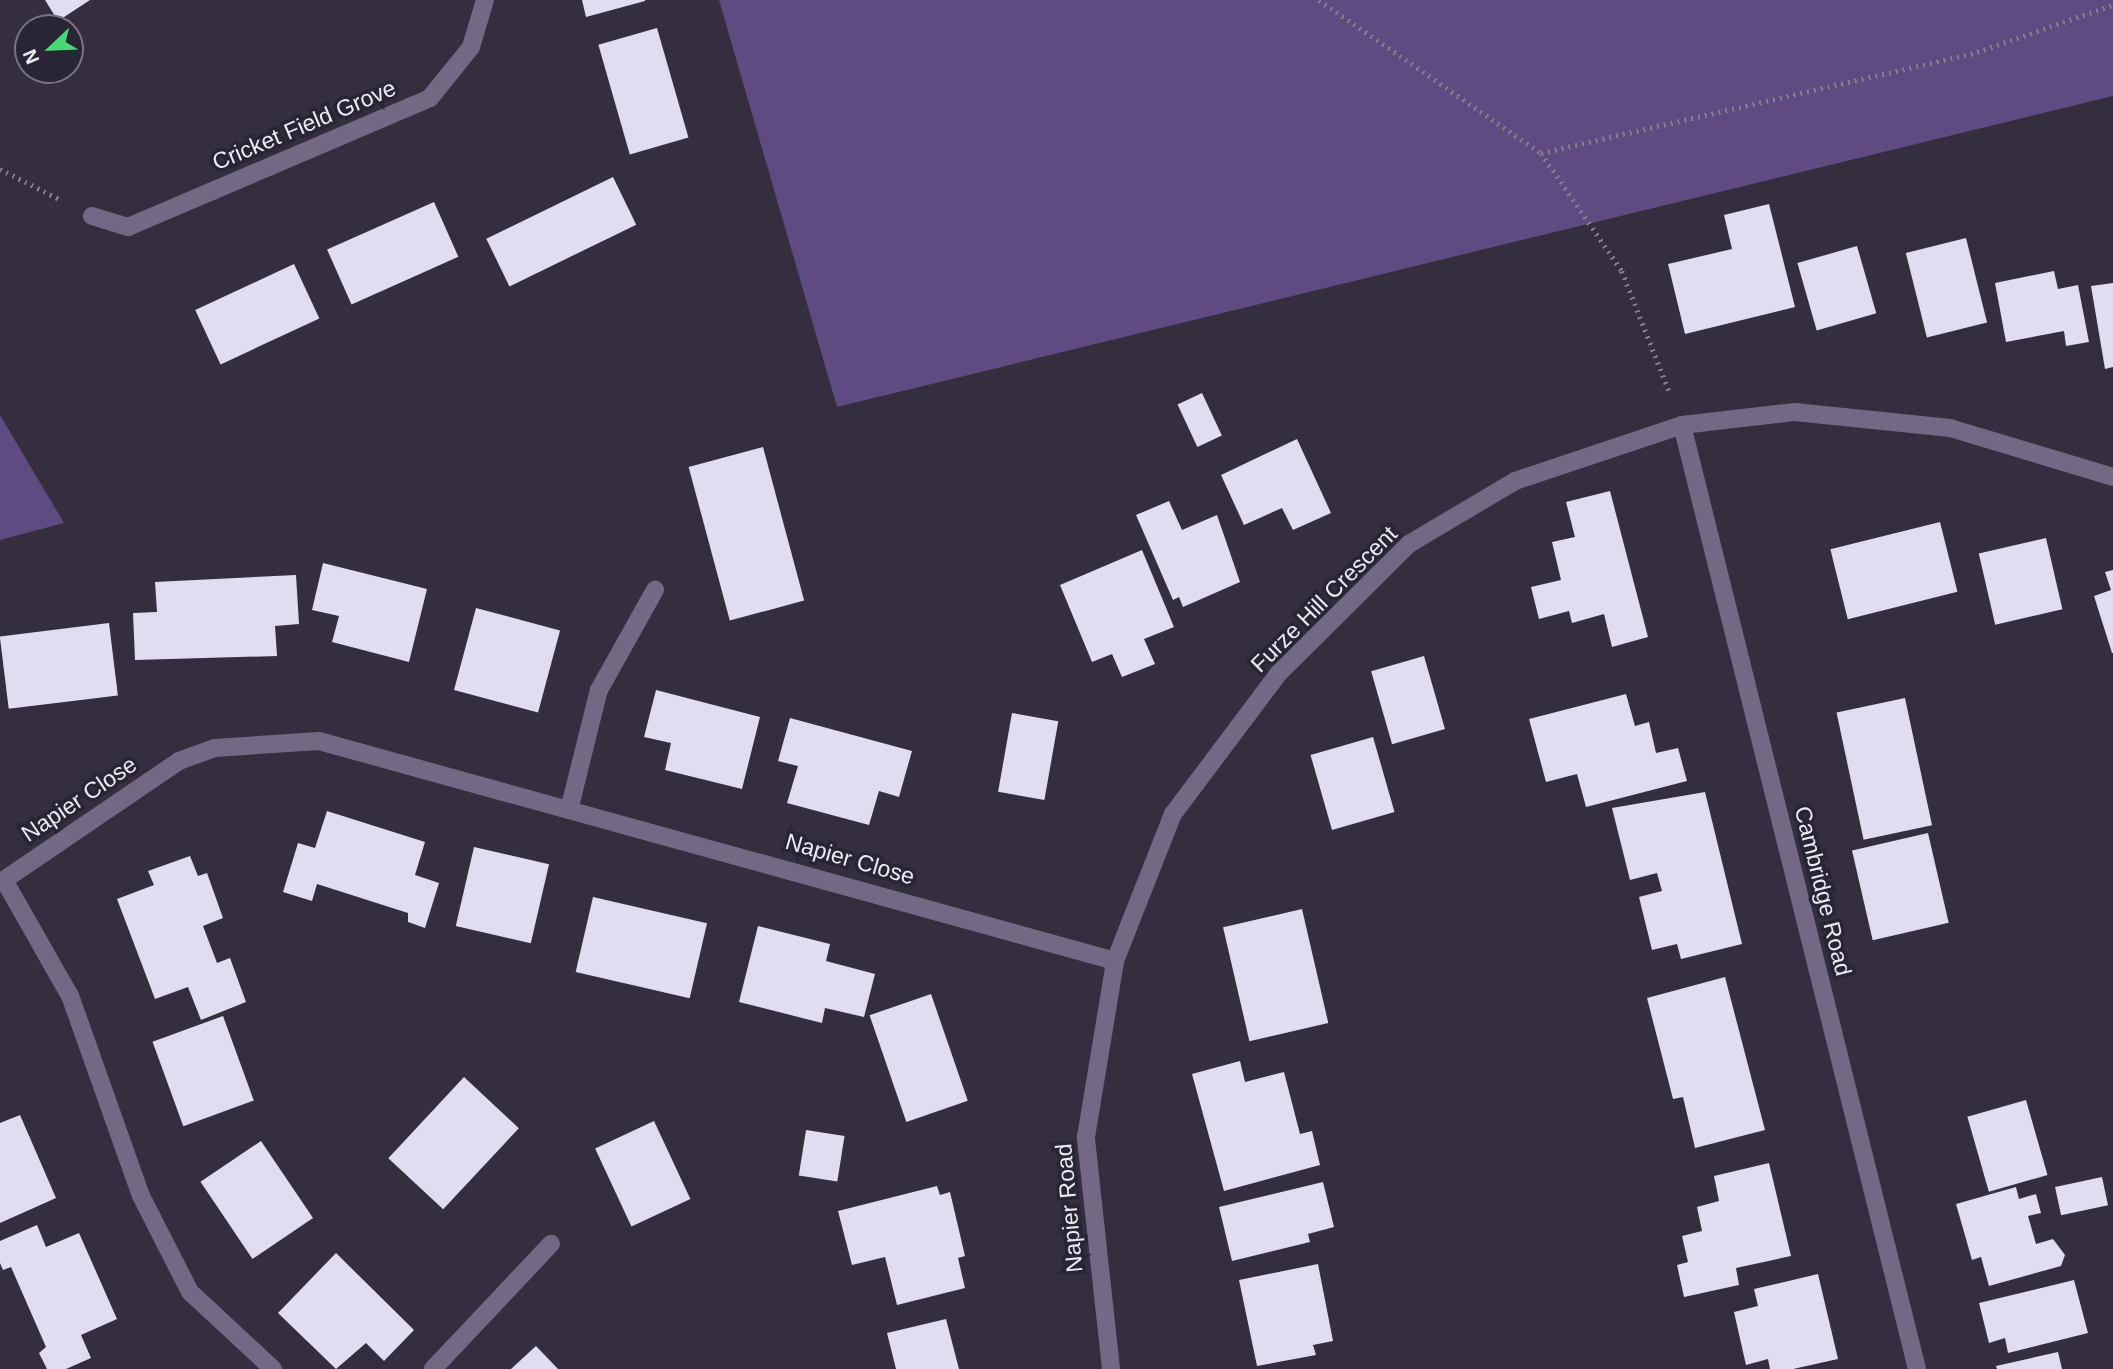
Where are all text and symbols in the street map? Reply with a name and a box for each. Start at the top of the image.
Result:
north arrow [14,14,84,84]
text: N [19,46,43,67]
street label: Cricket Field Grove [208,74,400,176]
street label: Furze Hill Crescent [1245,520,1403,678]
street label: Napier Close [16,750,142,848]
street label: Cambridge Road [1789,803,1857,979]
street label: Napier Close [782,827,918,891]
street label: Napier Road [1050,1142,1088,1274]

